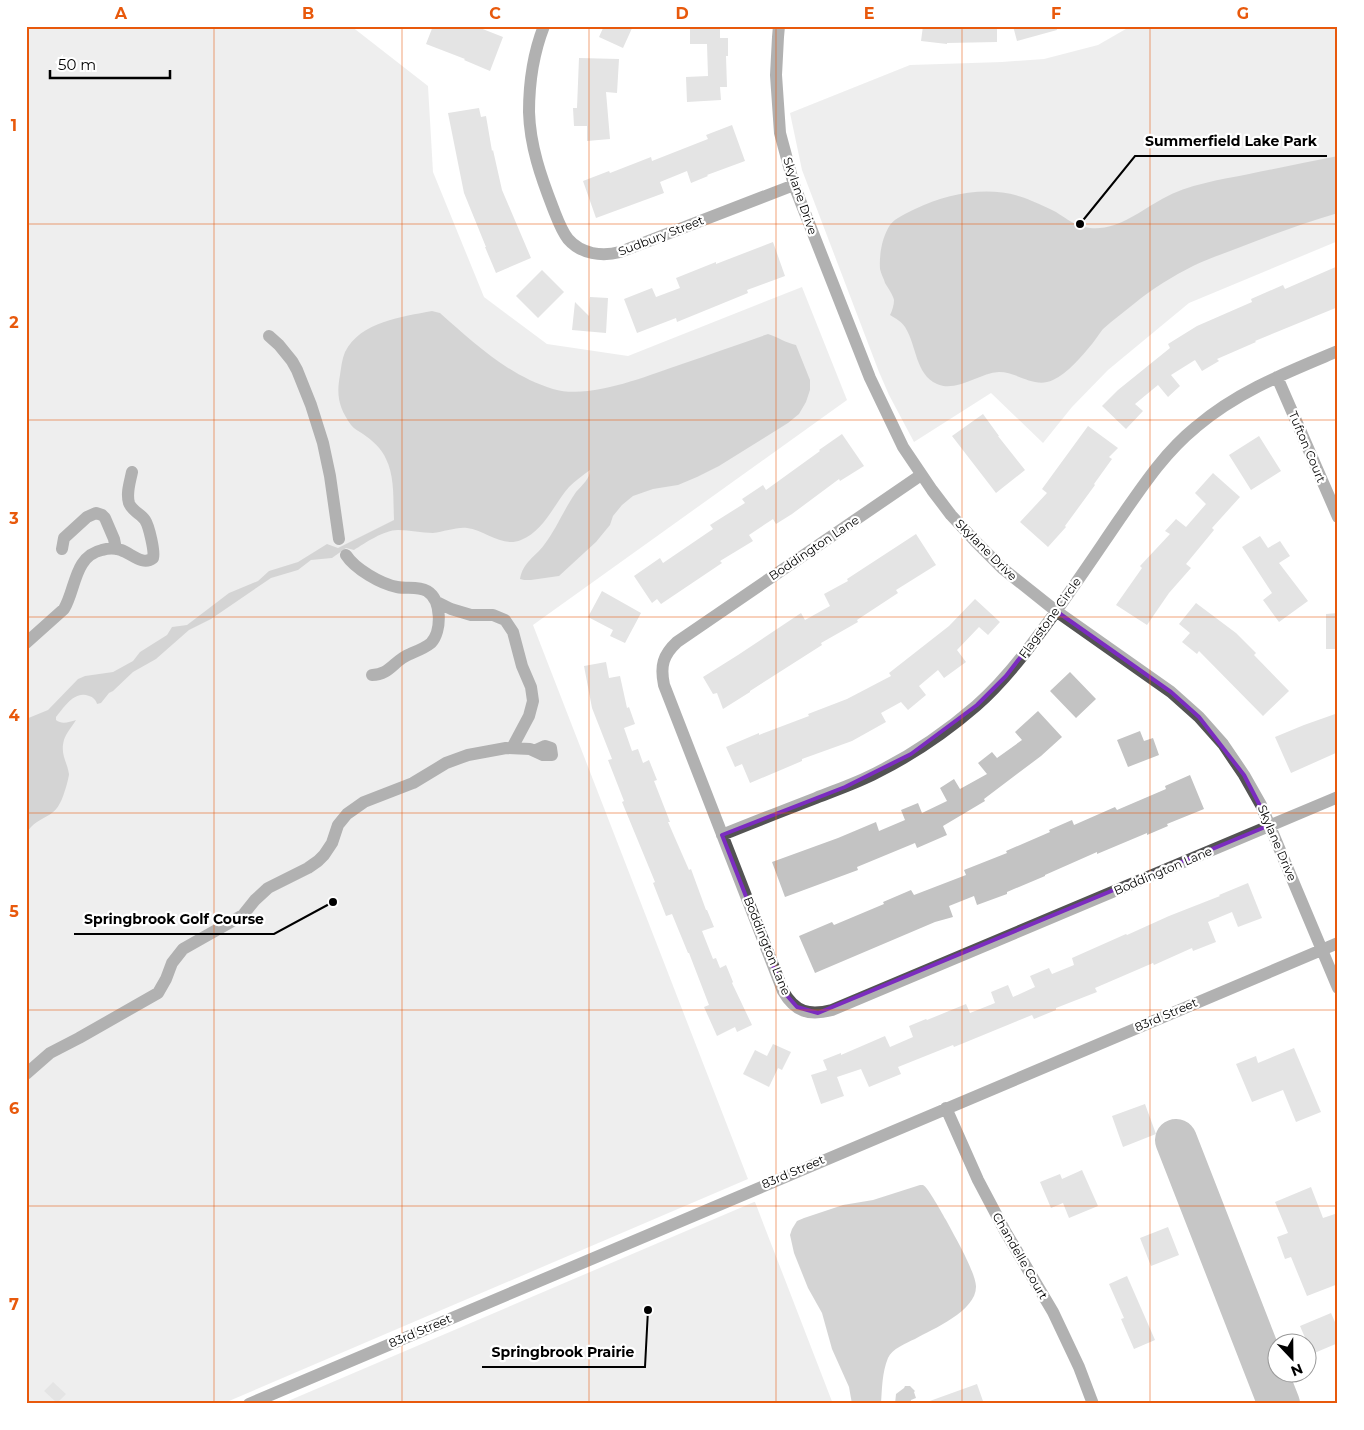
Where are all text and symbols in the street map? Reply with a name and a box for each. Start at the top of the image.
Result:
text: A [114,4,128,23]
text: B [302,4,314,23]
text: C [489,4,501,23]
text: D [675,4,689,23]
text: E [864,4,874,23]
text: F [1051,4,1061,23]
text: G [1237,4,1249,23]
scale bar [50,48,170,80]
text: 50 m [58,55,96,74]
text: 1 [11,116,17,135]
callout: Summerfield Lake Park [1135,127,1327,156]
text: Summerfield Lake Park [1145,132,1318,150]
street label: Skylane Drive [780,155,821,237]
street label: Sudbury Street [616,212,706,259]
text: 2 [9,313,19,332]
street label: Tufton Court [1286,409,1329,485]
text: 3 [8,509,19,528]
street label: Boddington Lane [766,512,862,583]
street label: Skylane Drive [952,516,1020,584]
street label: Flagstone Circle [1015,574,1084,661]
text: 4 [8,706,20,725]
street label: Skylane Drive [1255,803,1300,883]
street label: Boddington Lane [1111,843,1214,898]
street label: Boddington Lane [741,894,794,997]
text: 5 [9,902,19,921]
callout: Springbrook Golf Course [74,905,274,934]
text: Springbrook Golf Course [84,910,264,928]
street label: 83rd Street [1132,995,1200,1034]
text: 6 [9,1099,19,1118]
street label: 83rd Street [759,1152,827,1191]
street label: Chandelle Court [990,1210,1051,1302]
text: 7 [9,1295,19,1314]
street label: 83rd Street [386,1311,454,1350]
north arrow [1266,1332,1316,1382]
callout: Springbrook Prairie [482,1338,645,1367]
text: Springbrook Prairie [492,1343,635,1361]
text: N [1288,1360,1305,1381]

